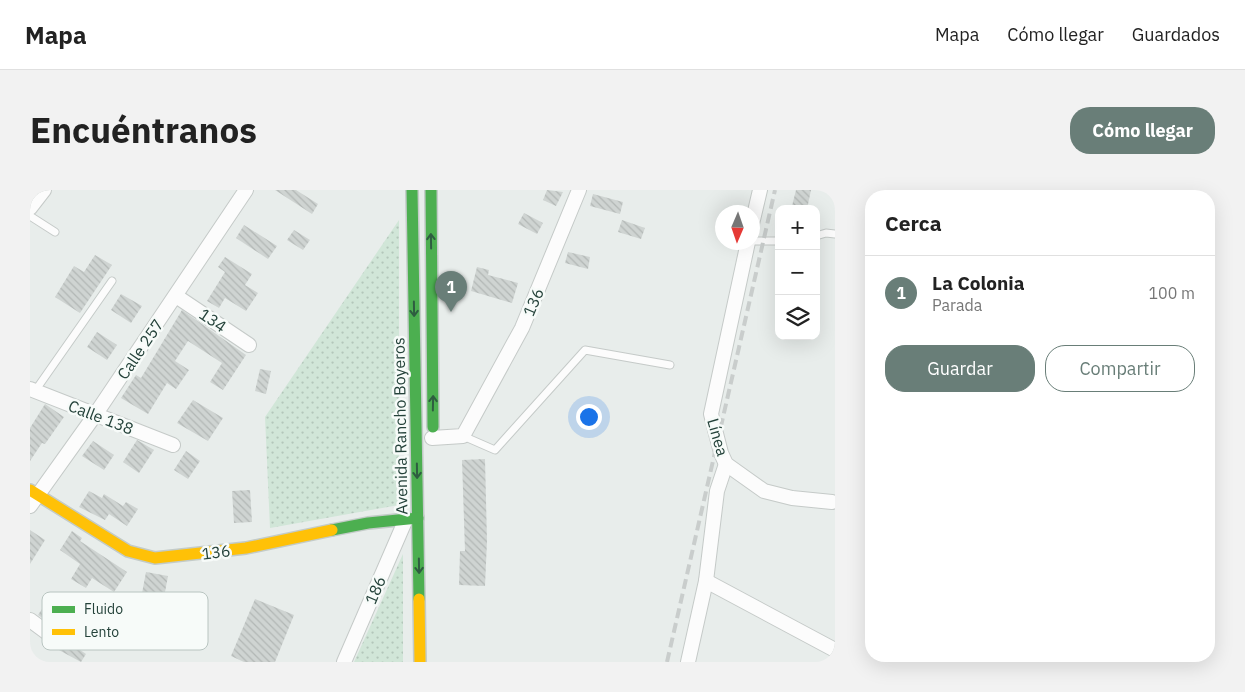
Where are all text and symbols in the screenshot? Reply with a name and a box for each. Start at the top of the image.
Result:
text: Mapa [25,19,87,51]
text: Mapa [935,23,979,46]
text: Cómo llegar [1007,23,1104,46]
text: Guardados [1132,23,1220,46]
text: Encuéntranos [30,107,257,153]
button: Cómo llegar [1070,107,1215,154]
north arrow [715,205,760,250]
map controls [775,205,820,340]
button: + [775,205,820,250]
text: Cerca [885,209,942,237]
one-way arrow [426,233,436,250]
button: − [775,250,820,295]
pin: 1 [435,271,467,312]
text: La Colonia [932,271,1025,295]
text: 1 [896,283,906,303]
text: 100 m [1148,283,1195,303]
street label: 136 [518,285,548,319]
button: layers [775,295,820,340]
text: Parada [932,295,982,315]
one-way arrow [409,300,419,316]
street label: 134 [195,304,231,336]
street label: Calle 257 [113,315,167,383]
street label: Avenida Rancho Boyeros [388,337,412,515]
button: Guardar [885,345,1035,392]
button: Compartir [1045,345,1195,392]
street label: Calle 138 [65,395,137,439]
one-way arrow [428,396,438,412]
your location [576,404,602,430]
street label: Línea [703,416,733,459]
one-way arrow [412,462,422,479]
street label: 136 [200,540,232,564]
one-way arrow [414,558,424,574]
street label: 186 [360,573,390,607]
legend [42,592,208,650]
text: Fluido [84,600,123,618]
text: Lento [84,623,119,641]

